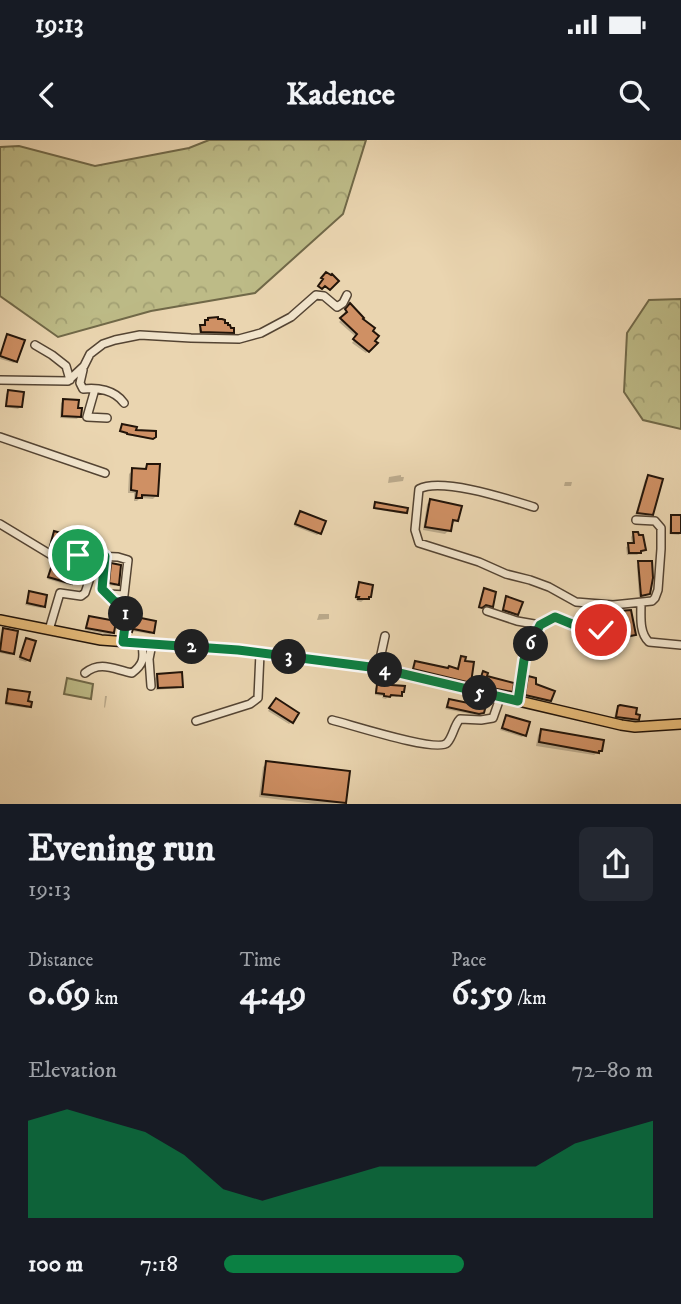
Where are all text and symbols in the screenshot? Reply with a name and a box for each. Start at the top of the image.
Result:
text: 19:13 [35,8,83,41]
text: Kadence [286,75,395,115]
icon: back [28,76,66,114]
icon: search [615,76,653,114]
pin [48,525,108,585]
icon: arrive [59,536,97,574]
pin: 1 [108,596,144,631]
pin [571,600,631,660]
text: 1 [122,602,129,625]
icon: check [582,611,620,649]
pin: 6 [514,626,548,662]
pin: 2 [174,630,210,664]
text: 6 [526,632,535,655]
text: 2 [187,635,196,658]
pin: 3 [272,640,306,674]
text: 3 [285,645,292,668]
pin: 4 [368,652,402,688]
text: 4 [379,658,390,681]
pin: 5 [462,676,498,710]
text: 5 [475,681,484,704]
text: Evening run [28,825,215,873]
button: share [579,827,653,901]
text: 19:13 [28,875,71,904]
text: Distance [28,949,93,972]
text: Time [240,949,281,972]
text: Pace [451,949,486,972]
text: 0.69 [28,972,91,1016]
text: 4:49 [240,972,307,1016]
text: 6:59 [451,972,514,1016]
text: km [91,987,119,1010]
text: /km [514,987,546,1010]
text: Elevation [28,1056,117,1085]
text: 72–80 m [571,1056,653,1085]
text: 100 m [28,1250,83,1279]
text: 7:18 [140,1250,178,1279]

